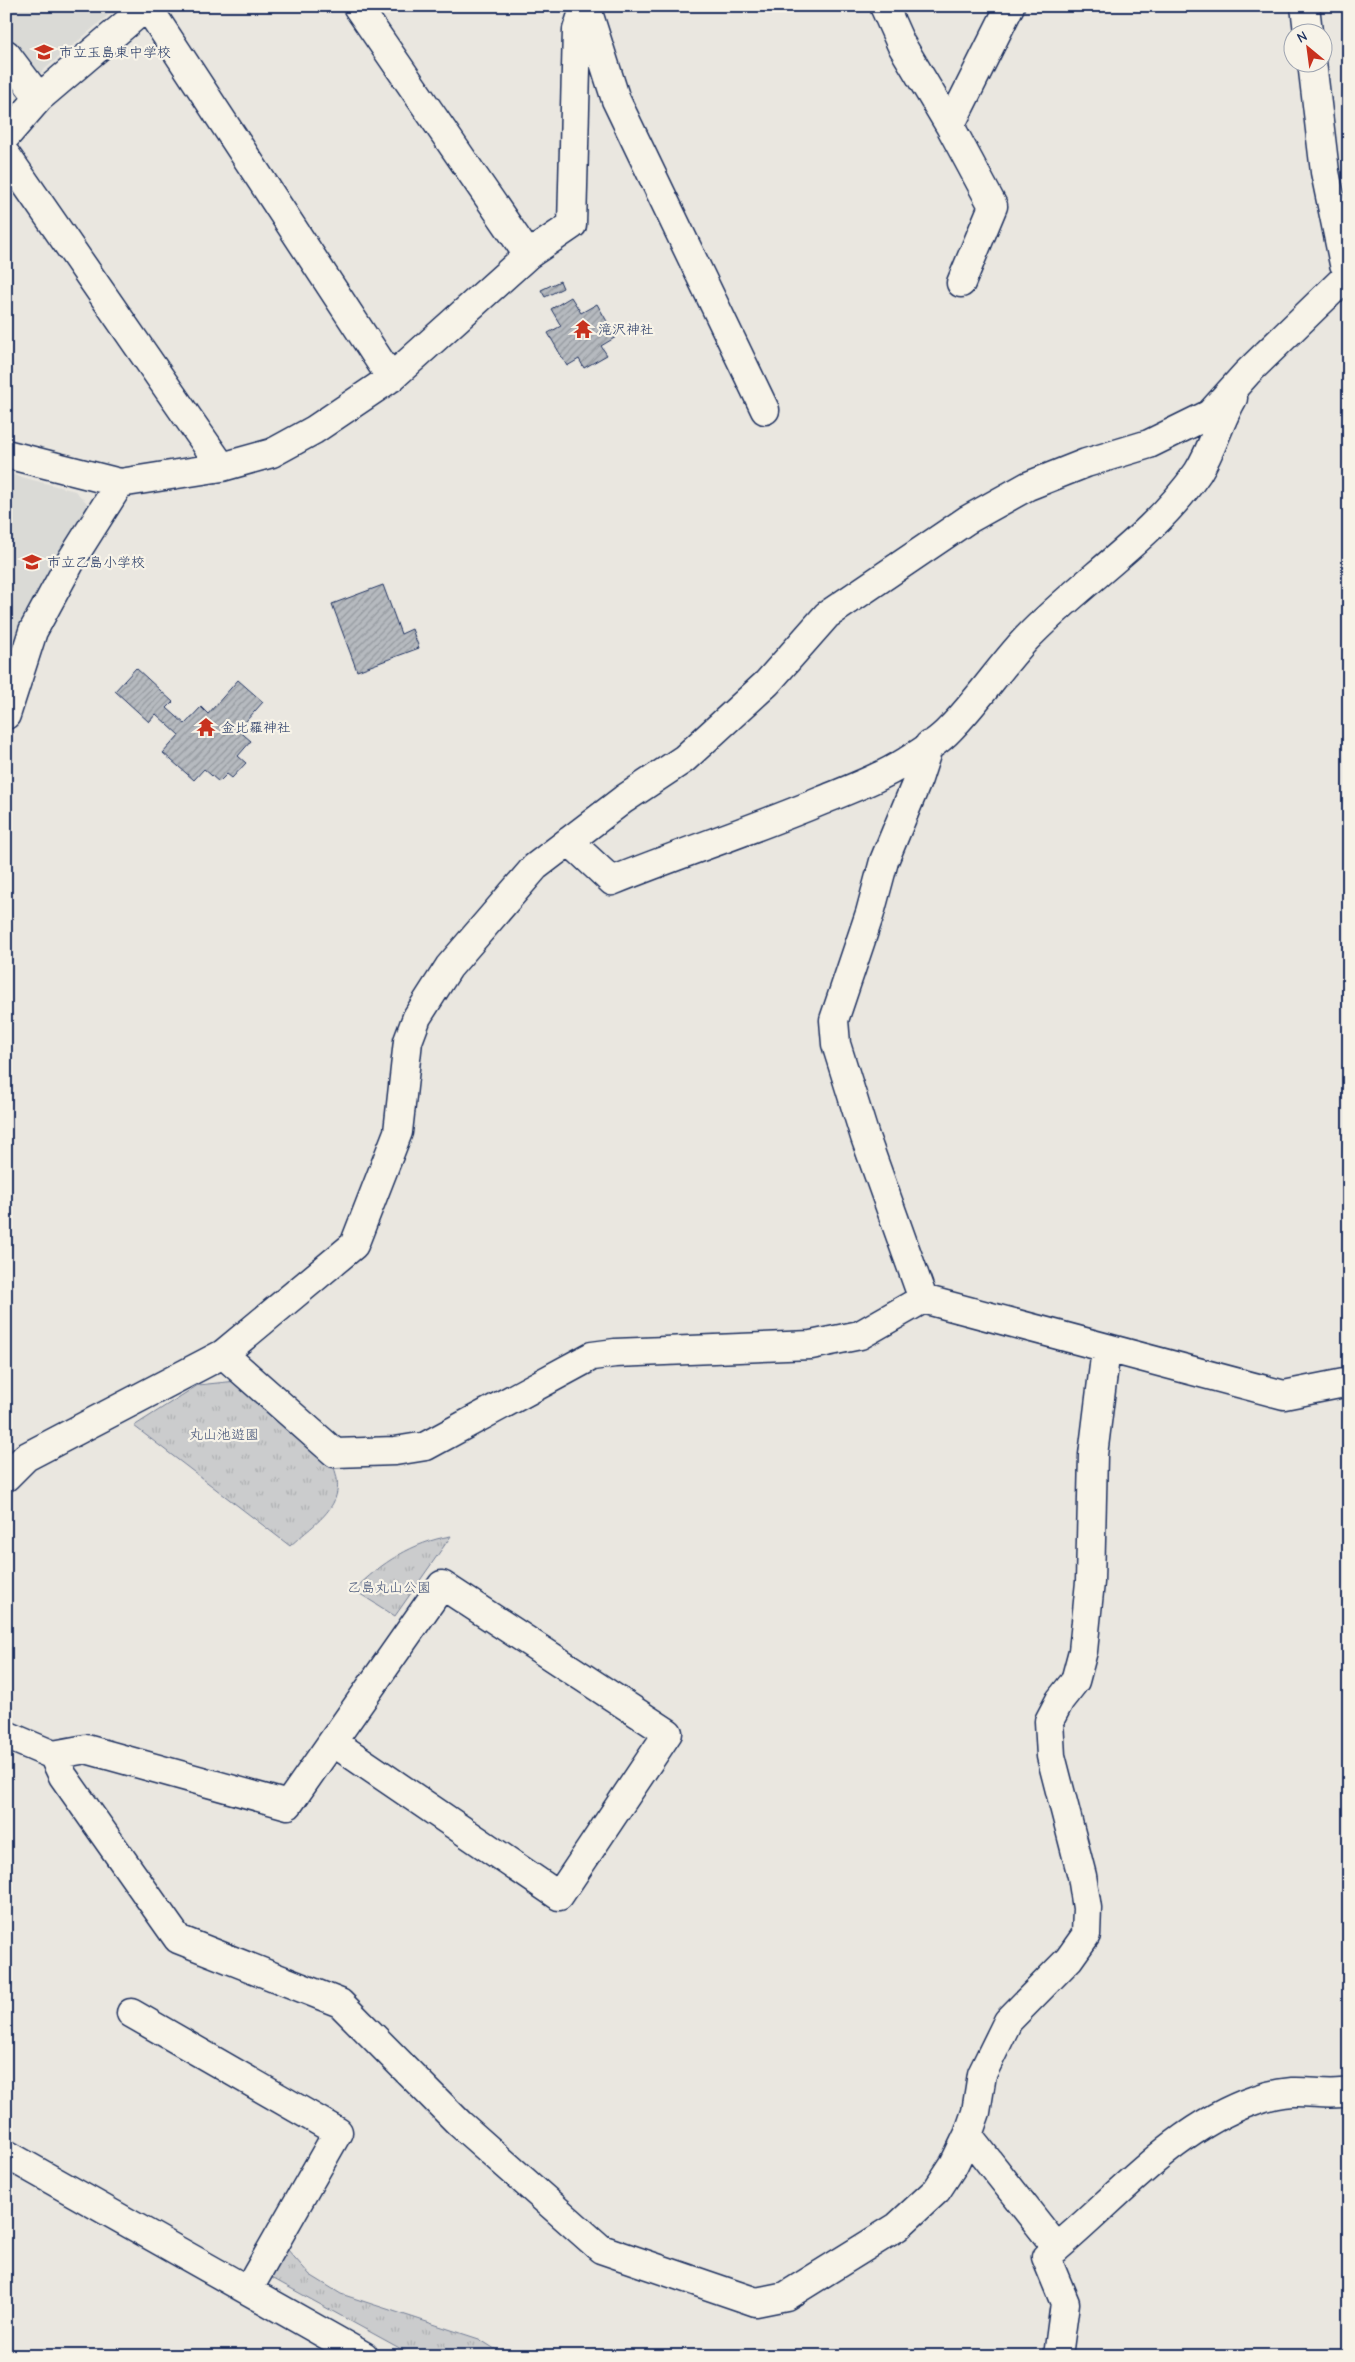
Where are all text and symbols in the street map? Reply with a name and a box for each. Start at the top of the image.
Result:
north arrow [1282,22,1332,72]
text: N [1294,27,1310,47]
school or university icon: 市立玉島東中学校 [33,41,55,63]
place label: 市立玉島東中学校 [59,44,171,61]
temple icon: 滝沢神社 [572,318,594,340]
place label: 滝沢神社 [598,321,654,338]
school or university icon: 市立乙島小学校 [21,551,43,573]
place label: 市立乙島小学校 [47,554,145,571]
temple icon: 金比羅神社 [195,716,217,738]
place label: 金比羅神社 [221,719,291,736]
park label: 丸山池遊園 [189,1426,259,1443]
park label: 乙島丸山公園 [347,1579,431,1596]

